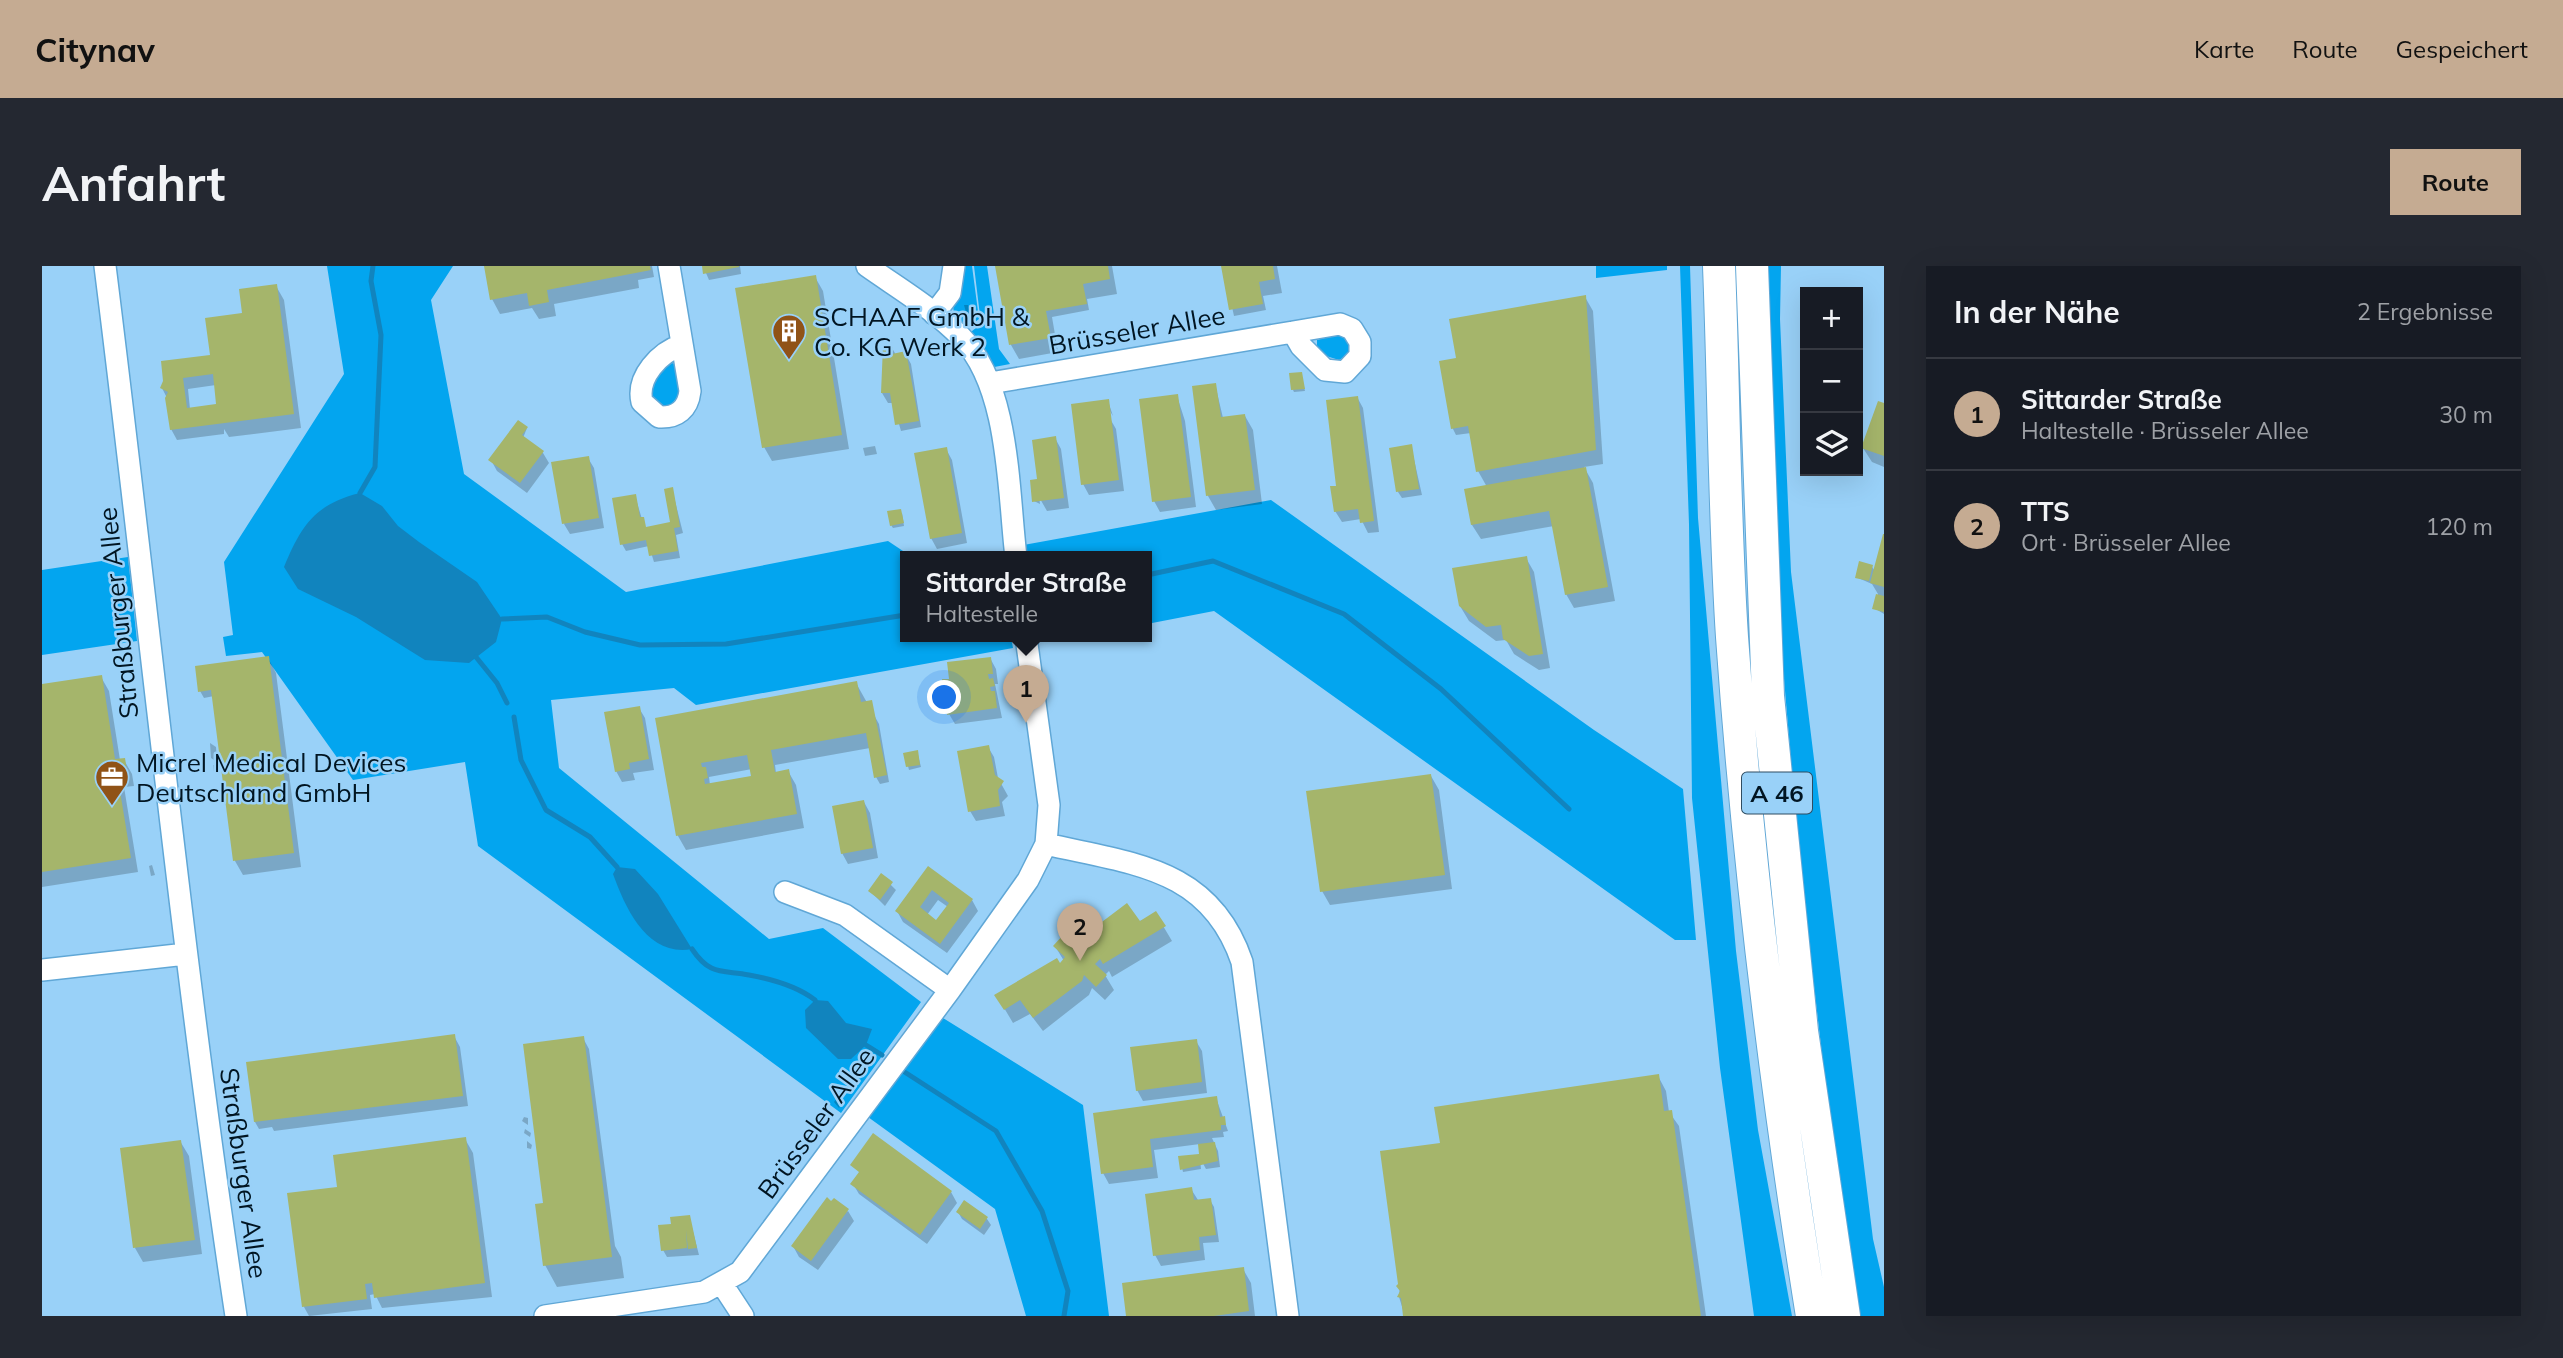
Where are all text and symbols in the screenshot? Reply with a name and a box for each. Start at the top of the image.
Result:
text: Citynav [35,29,155,70]
text: Karte [2194,34,2254,64]
text: Route [2292,34,2358,64]
text: Gespeichert [2396,34,2528,64]
button: Route [2390,149,2521,215]
text: Anfahrt [42,152,225,213]
map controls [1800,287,1863,476]
button: + [1800,287,1863,350]
text: In der Nähe [1954,293,2120,331]
text: 2 Ergebnisse [2357,297,2493,326]
street label: Brüsseler Allee [1046,298,1228,362]
place label: SCHAAF GmbH & Co. KG Werk 2 [814,300,1030,363]
building icon: SCHAAF GmbH & Co. KG Werk 2 [770,312,808,361]
button: − [1800,350,1863,413]
text: Sittarder Straße [2021,383,2222,416]
text: 1 [1970,400,1984,429]
text: 30 m [2439,400,2493,429]
button: layers [1800,413,1863,476]
text: Haltestelle · Brüsseler Allee [2021,416,2309,445]
text: TTS [2021,495,2070,528]
street label: Straßburger Allee [90,506,146,720]
text: 2 [1970,512,1984,541]
text: 120 m [2425,512,2493,541]
text: Ort · Brüsseler Allee [2021,528,2231,557]
popup [900,551,1152,642]
text: Sittarder Straße [926,566,1126,599]
text: Haltestelle [926,599,1038,628]
pin: 1 [1003,665,1049,723]
your location [927,680,961,714]
place label: Micrel Medical Devices Deutschland GmbH [136,746,406,809]
office icon: Micrel Medical Devices Deutschland GmbH [93,758,131,807]
road number: A 46 [1742,772,1812,814]
pin: 2 [1057,903,1103,961]
street label: Brüsseler Allee [750,1041,882,1205]
street label: Straßburger Allee [213,1066,275,1280]

